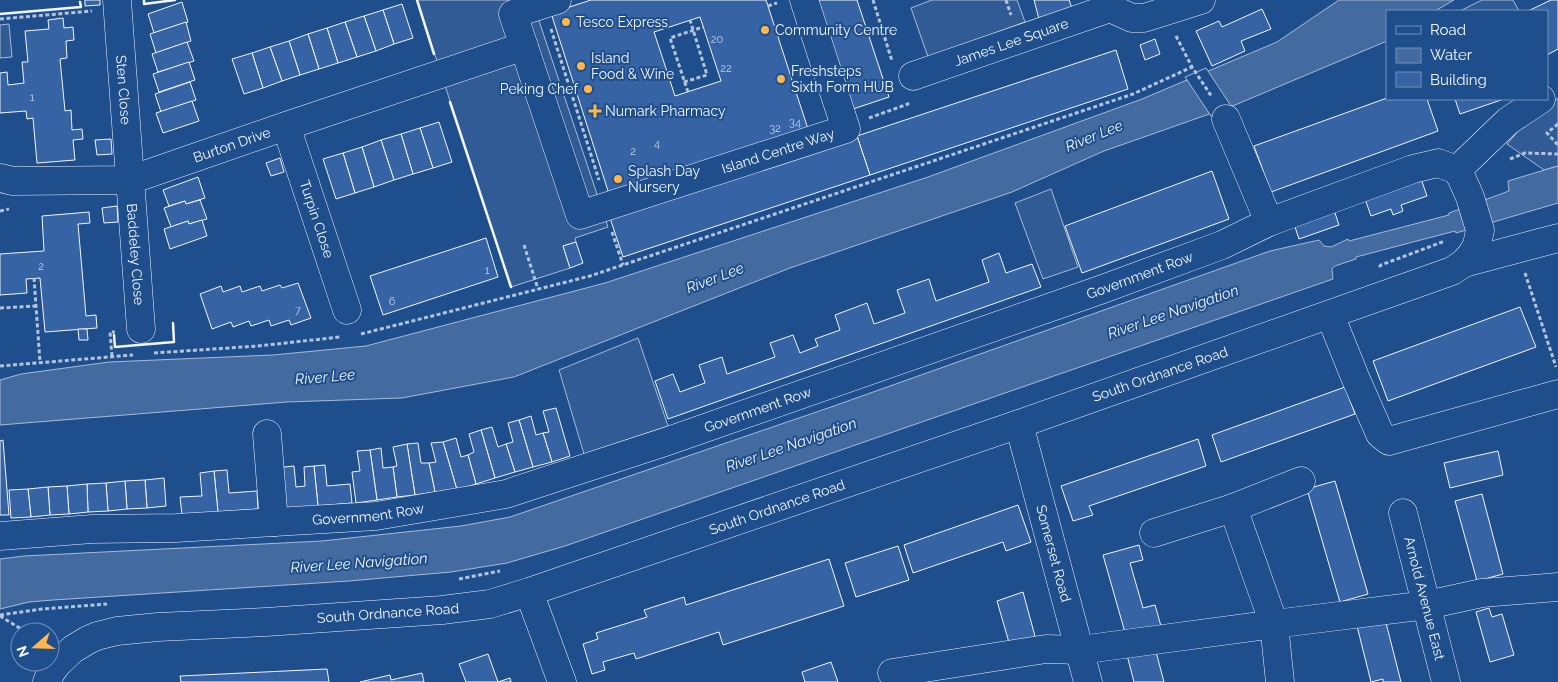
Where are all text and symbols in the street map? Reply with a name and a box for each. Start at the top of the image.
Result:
legend [1386,10,1548,100]
place label: Tesco Express [576,14,668,30]
street label: James Lee Square [952,15,1071,69]
marker: Tesco Express [560,16,572,28]
text: Road [1430,21,1466,39]
place label: Community Centre [775,22,897,38]
marker: Community Centre [759,24,771,36]
house number: 20 [711,33,723,46]
text: Water [1430,46,1473,64]
place label: Island Food & Wine [591,50,674,82]
street label: Sten Close [113,54,134,125]
marker: Island Food & Wine [575,60,587,72]
house number: 22 [720,62,732,75]
place label: Freshsteps Sixth Form HUB [791,63,894,95]
text: Building [1430,71,1487,89]
marker: Freshsteps Sixth Form HUB [775,73,787,85]
place label: Peking Chef [500,81,579,97]
marker: Peking Chef [582,83,594,95]
house number: 1 [30,91,35,104]
place label: Numark Pharmacy [605,103,726,119]
marker: Numark Pharmacy [589,105,601,117]
house number: 34 [789,116,801,129]
water label: River Lee [1063,116,1125,156]
house number: 32 [769,122,781,135]
street label: Burton Drive [191,124,272,166]
street label: Island Centre Way [719,125,837,177]
house number: 4 [654,137,660,150]
house number: 2 [630,145,636,158]
place label: Splash Day Nursery [628,163,700,195]
marker: Splash Day Nursery [612,173,624,185]
street label: Turpin Close [297,178,337,260]
street label: Baddeley Close [124,203,147,306]
street label: Government Row [1084,248,1196,302]
water label: River Lee [684,259,746,297]
house number: 2 [38,260,44,273]
house number: 1 [485,264,490,277]
water label: River Lee Navigation [1105,281,1241,343]
house number: 6 [389,295,396,308]
house number: 7 [295,304,301,317]
street label: South Ordnance Road [1090,343,1230,405]
water label: River Lee [294,365,356,389]
street label: Government Row [702,383,814,436]
water label: River Lee Navigation [723,414,859,476]
street label: South Ordnance Road [707,476,847,538]
street label: Government Row [312,500,426,528]
street label: Somerset Road [1033,503,1074,604]
street label: Arnold Avenue East [1401,535,1448,662]
water label: River Lee Navigation [290,549,428,577]
street label: South Ordnance Road [316,600,460,626]
north arrow [10,622,60,672]
text: N [13,644,32,659]

